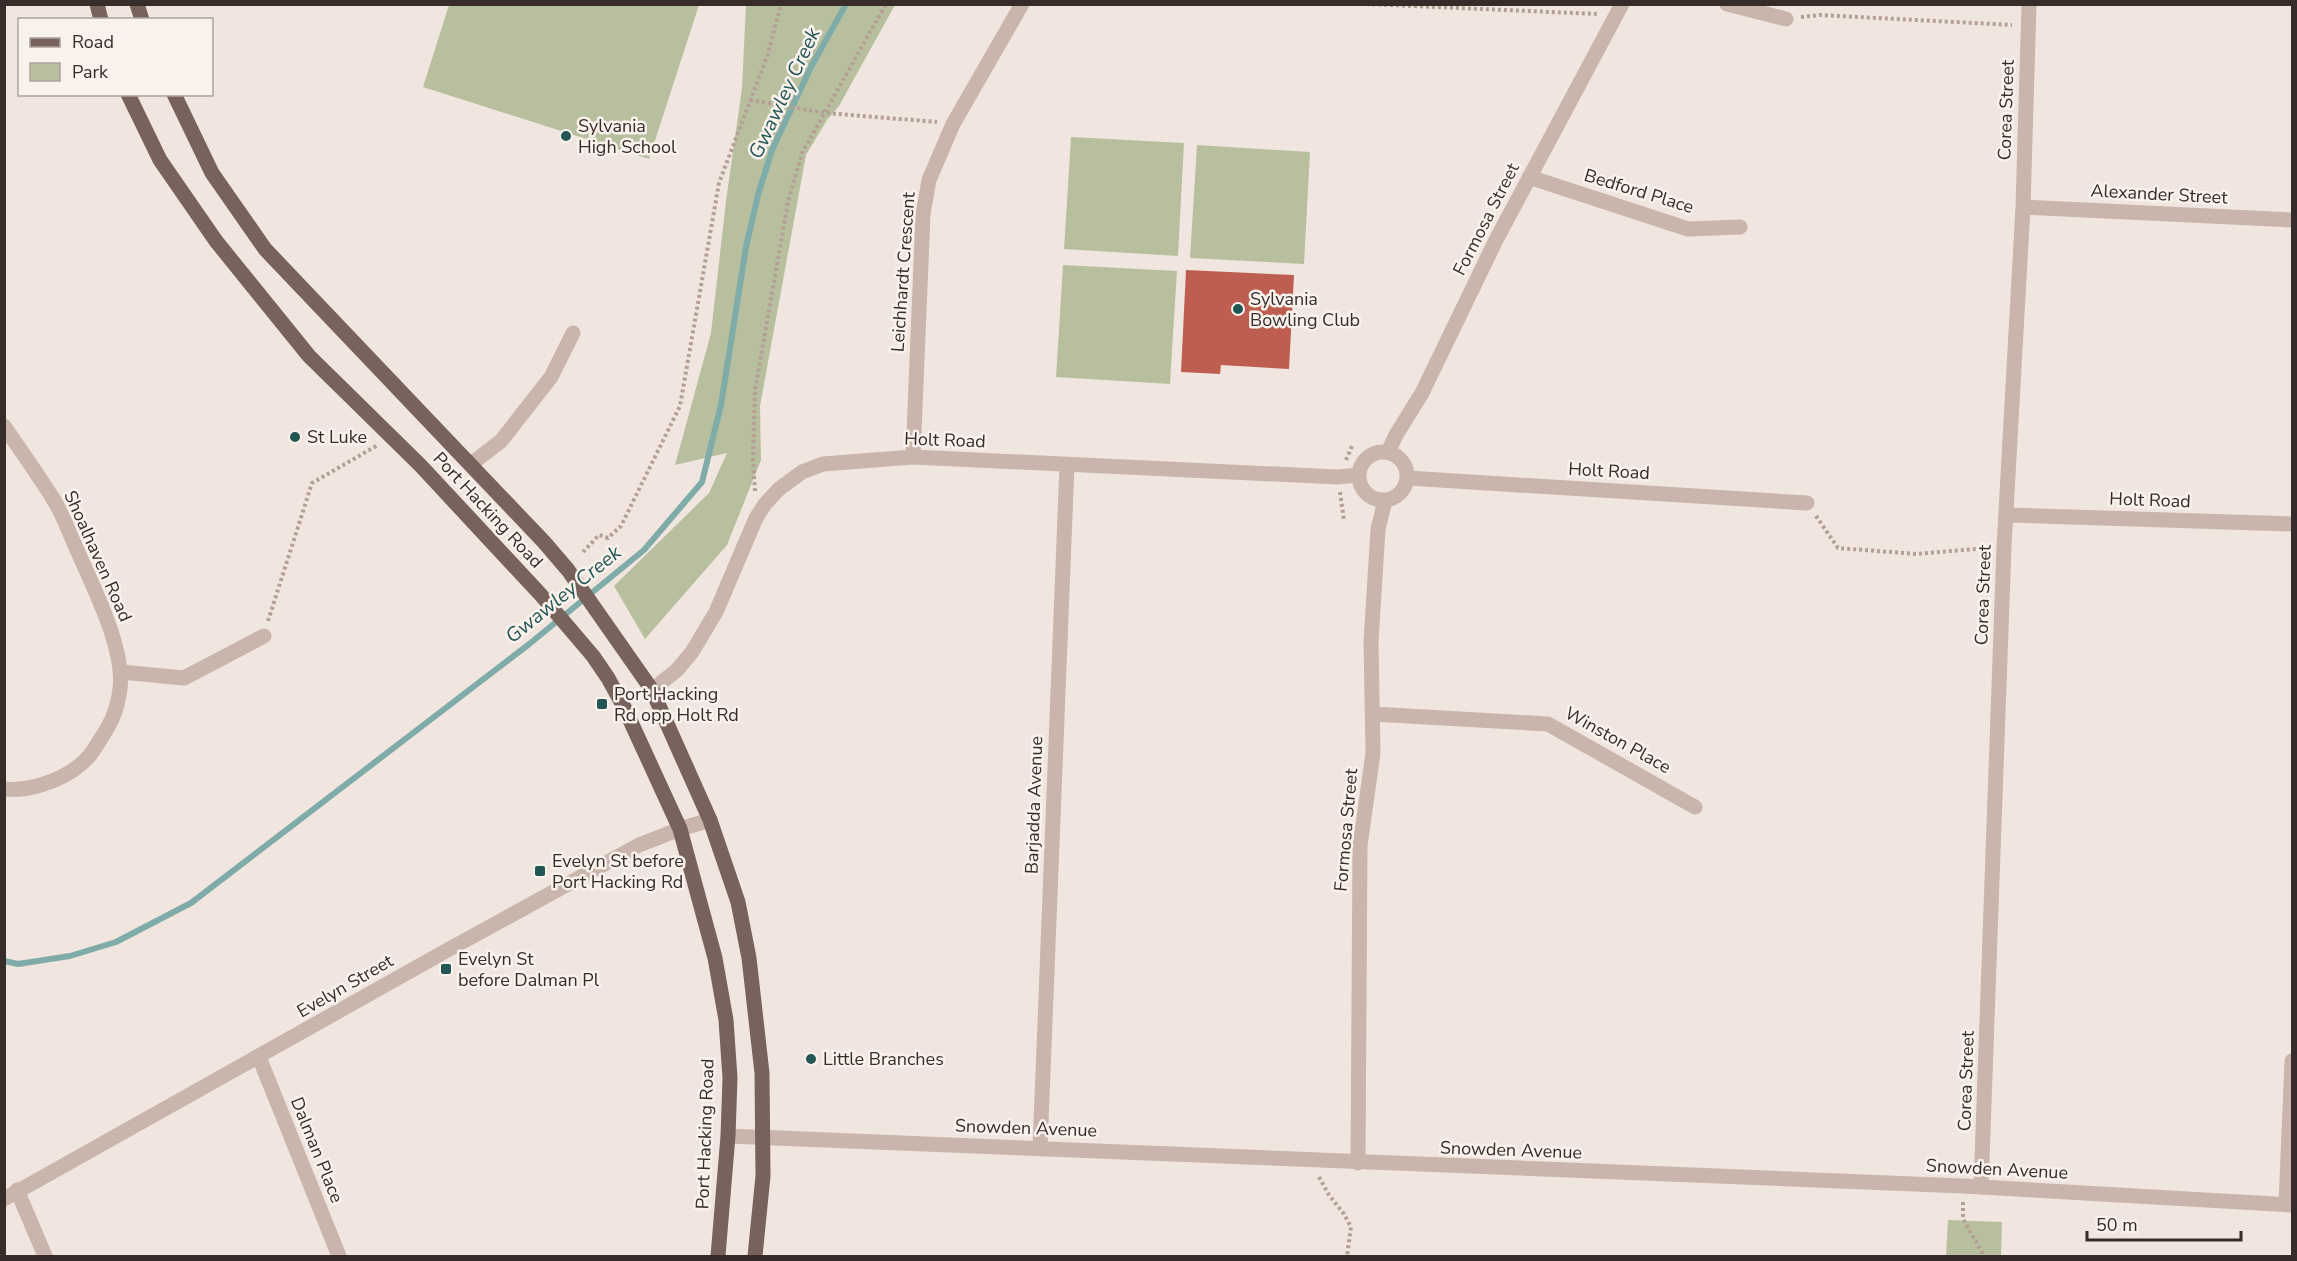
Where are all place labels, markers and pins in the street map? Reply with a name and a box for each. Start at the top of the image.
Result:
place label: Sylvania High School [578,114,677,159]
marker: Sylvania High School [559,129,573,143]
place label: Sylvania Bowling Club [1250,287,1360,332]
marker: Sylvania Bowling Club [1231,302,1245,316]
place label: St Luke [307,425,367,449]
marker: St Luke [288,430,302,444]
place label: Port Hacking Rd opp Holt Rd [614,682,739,727]
marker: Port Hacking Rd opp Holt Rd [595,697,609,711]
place label: Evelyn St before Port Hacking Rd [552,849,684,894]
marker: Evelyn St before Port Hacking Rd [533,864,547,878]
place label: Evelyn St before Dalman Pl [458,947,600,992]
marker: Evelyn St before Dalman Pl [439,962,453,976]
place label: Little Branches [823,1047,944,1071]
marker: Little Branches [804,1052,818,1066]

